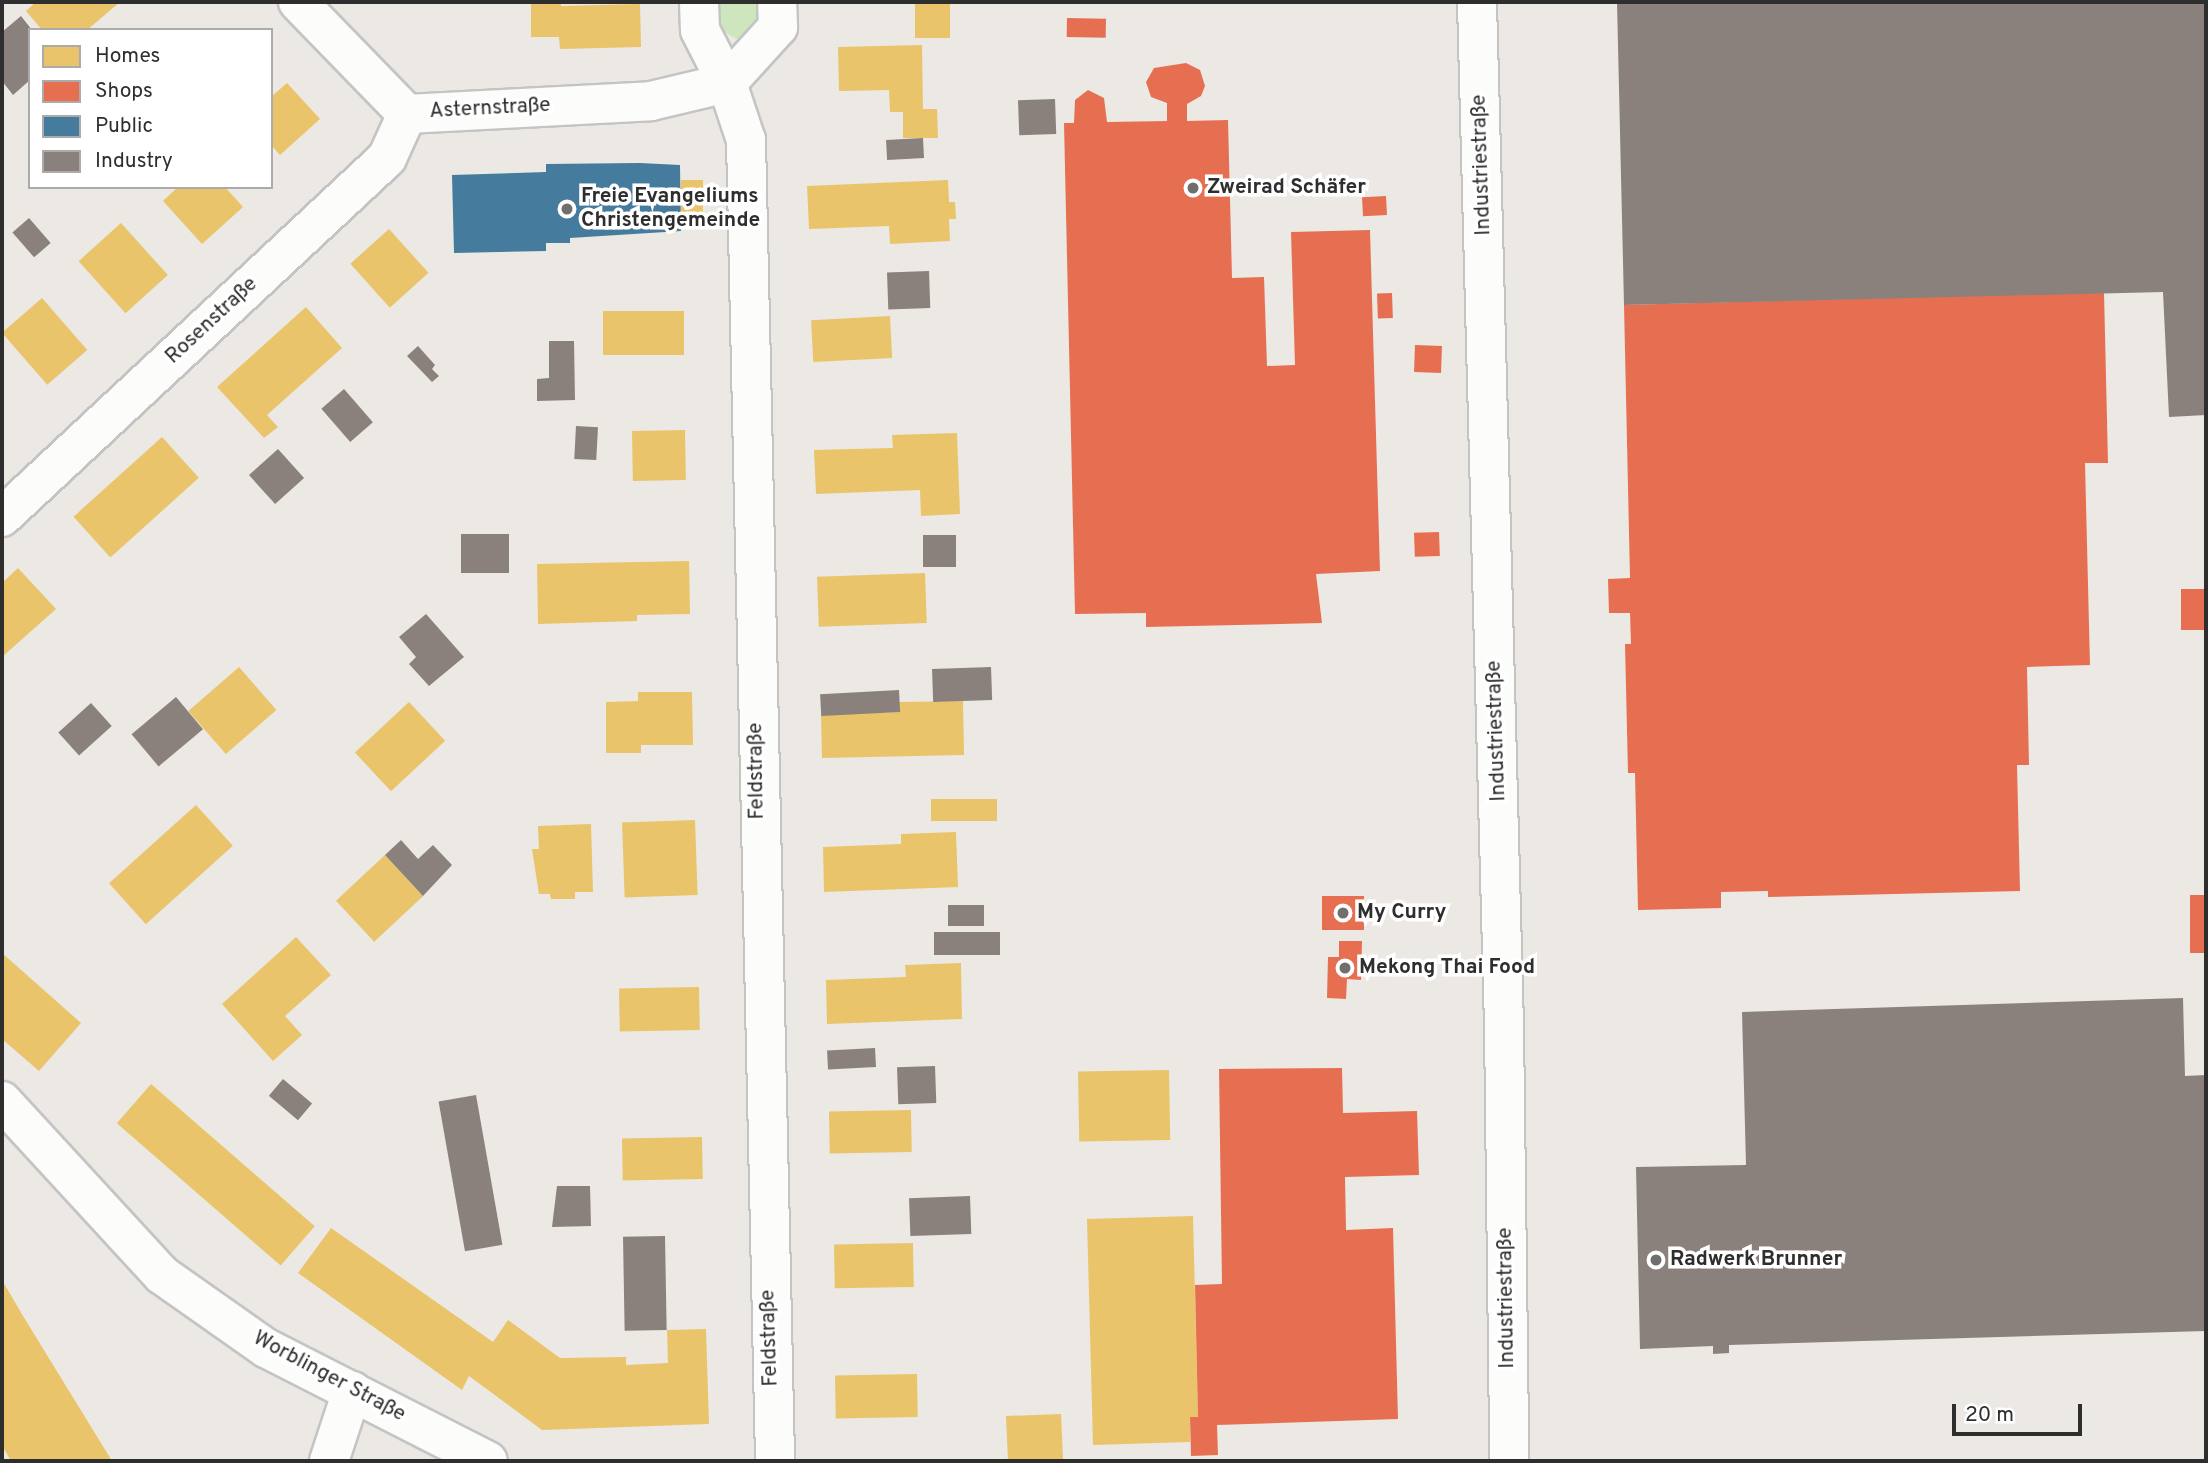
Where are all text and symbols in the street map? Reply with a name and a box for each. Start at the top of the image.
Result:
legend [28,28,273,189]
text: Homes [95,43,160,70]
text: Shops [95,78,153,105]
street label: Asternstraße [429,93,551,125]
street label: Industriestraße [1467,94,1497,236]
text: Public [95,113,153,140]
text: Industry [95,148,173,175]
place label: Zweirad Schäfer [1207,175,1366,201]
marker: Zweirad Schäfer [1185,180,1201,196]
place label: Freie Evangeliums Christengemeinde [581,184,760,234]
marker: Freie Evangeliums Christengemeinde [559,201,575,217]
street label: Rosenstraße [161,272,263,370]
street label: Industriestraße [1482,660,1512,802]
street label: Feldstraße [744,722,770,820]
place label: My Curry [1357,900,1446,926]
marker: My Curry [1335,905,1351,921]
place label: Mekong Thai Food [1359,955,1535,981]
marker: Mekong Thai Food [1337,960,1353,976]
street label: Industriestraße [1493,1227,1521,1369]
place label: Radwerk Brunner [1670,1247,1842,1273]
marker: Radwerk Brunner [1648,1252,1664,1268]
street label: Feldstraße [756,1289,784,1387]
street label: Worblinger Straße [248,1326,410,1428]
scale bar [1956,1390,2086,1434]
text: 20 m [1965,1402,2014,1429]

